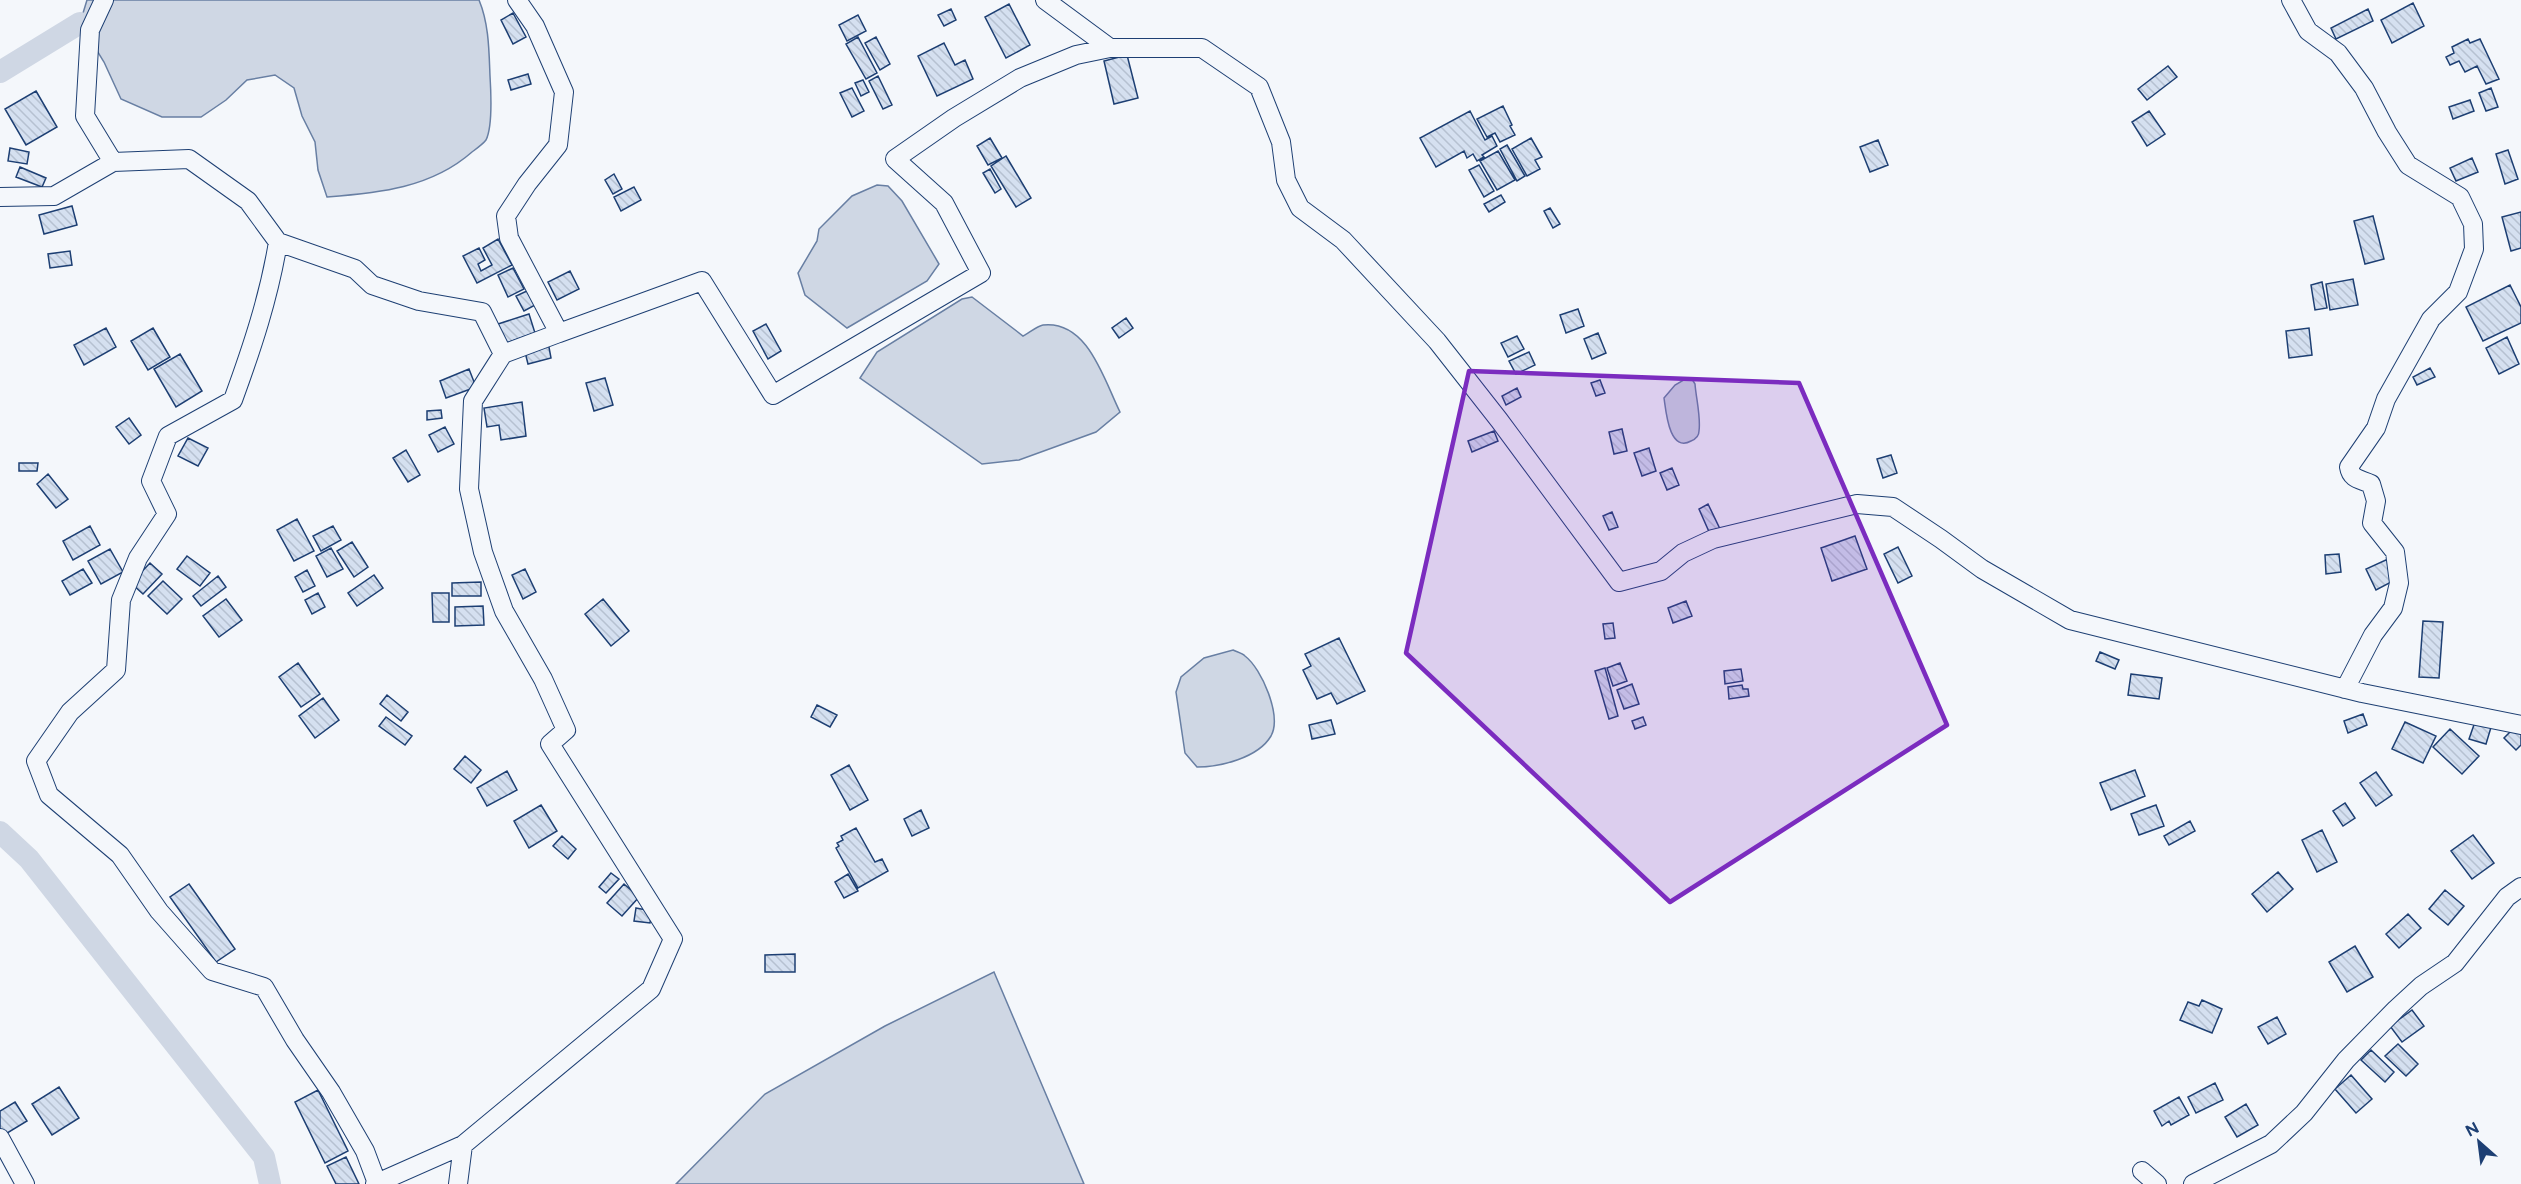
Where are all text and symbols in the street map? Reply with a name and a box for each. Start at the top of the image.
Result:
north arrow [2449,1112,2509,1172]
text: N [2462,1118,2482,1140]

